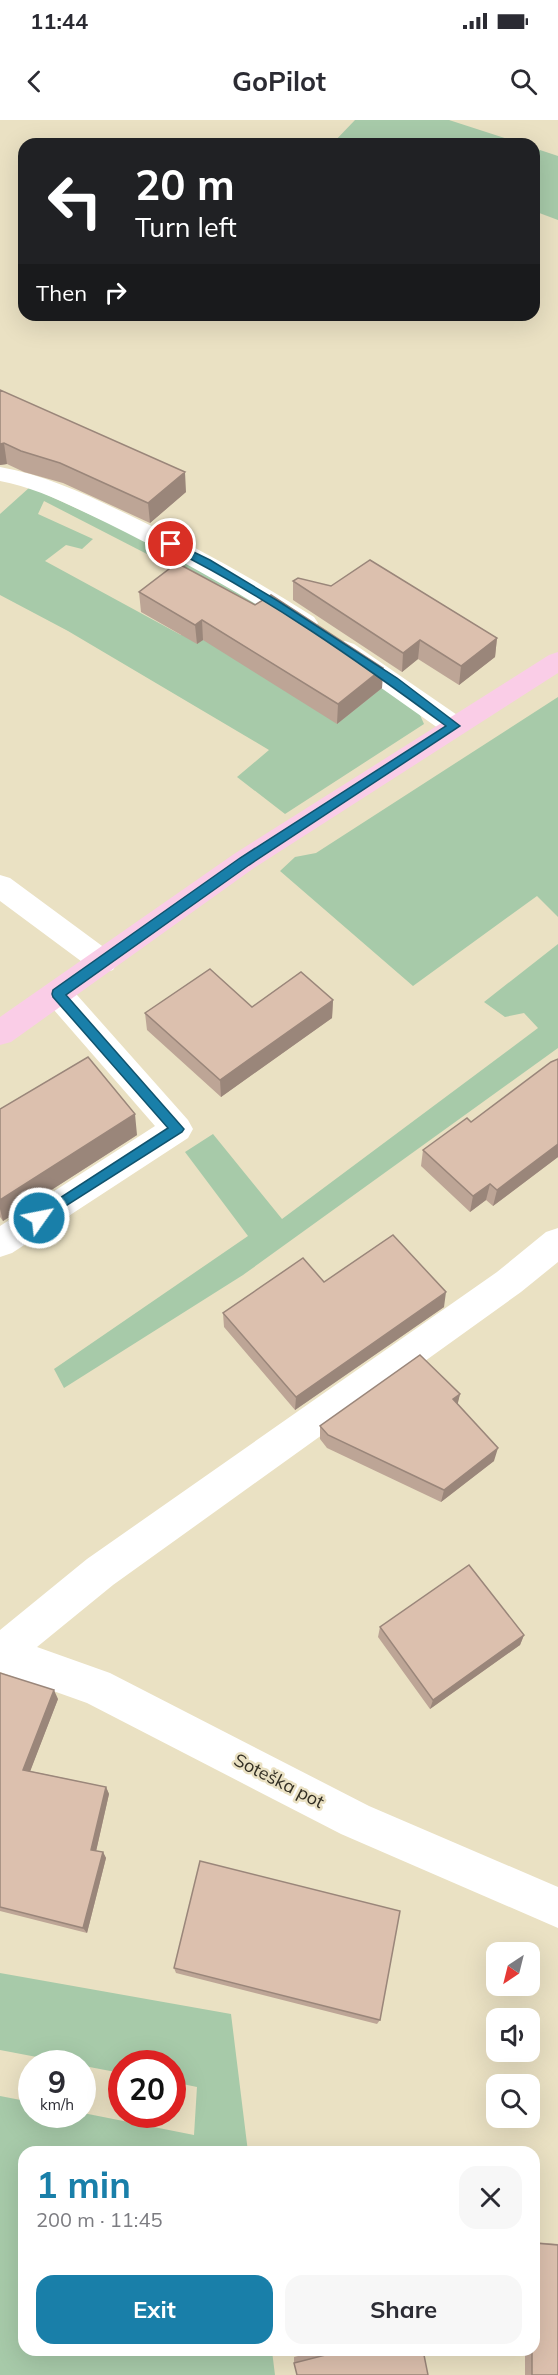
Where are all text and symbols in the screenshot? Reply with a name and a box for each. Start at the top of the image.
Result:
text: 11:44 [30,7,88,35]
text: GoPilot [232,64,326,98]
icon: back [18,65,51,98]
icon: search [507,65,540,98]
text: 20 m [135,158,235,211]
icon: left [36,162,114,240]
text: Turn left [135,210,237,244]
icon: right [99,276,132,309]
text: Then [36,279,87,307]
pin [145,518,196,569]
icon: arrive [154,527,187,560]
position arrow [7,1186,71,1250]
street label: Soteška pot [230,1748,328,1813]
north arrow [486,1942,540,1996]
map controls [486,1942,540,2128]
button: sound [486,2008,540,2062]
speed limit sign: 20 [108,2050,186,2128]
text: 9 [48,2063,66,2101]
button: search [486,2074,540,2128]
text: km/h [40,2095,74,2114]
text: 1 min [36,2162,131,2207]
button: close [459,2166,522,2229]
text: 200 m · 11:45 [36,2207,162,2232]
button: Exit [36,2275,273,2344]
button: Share [285,2275,522,2344]

